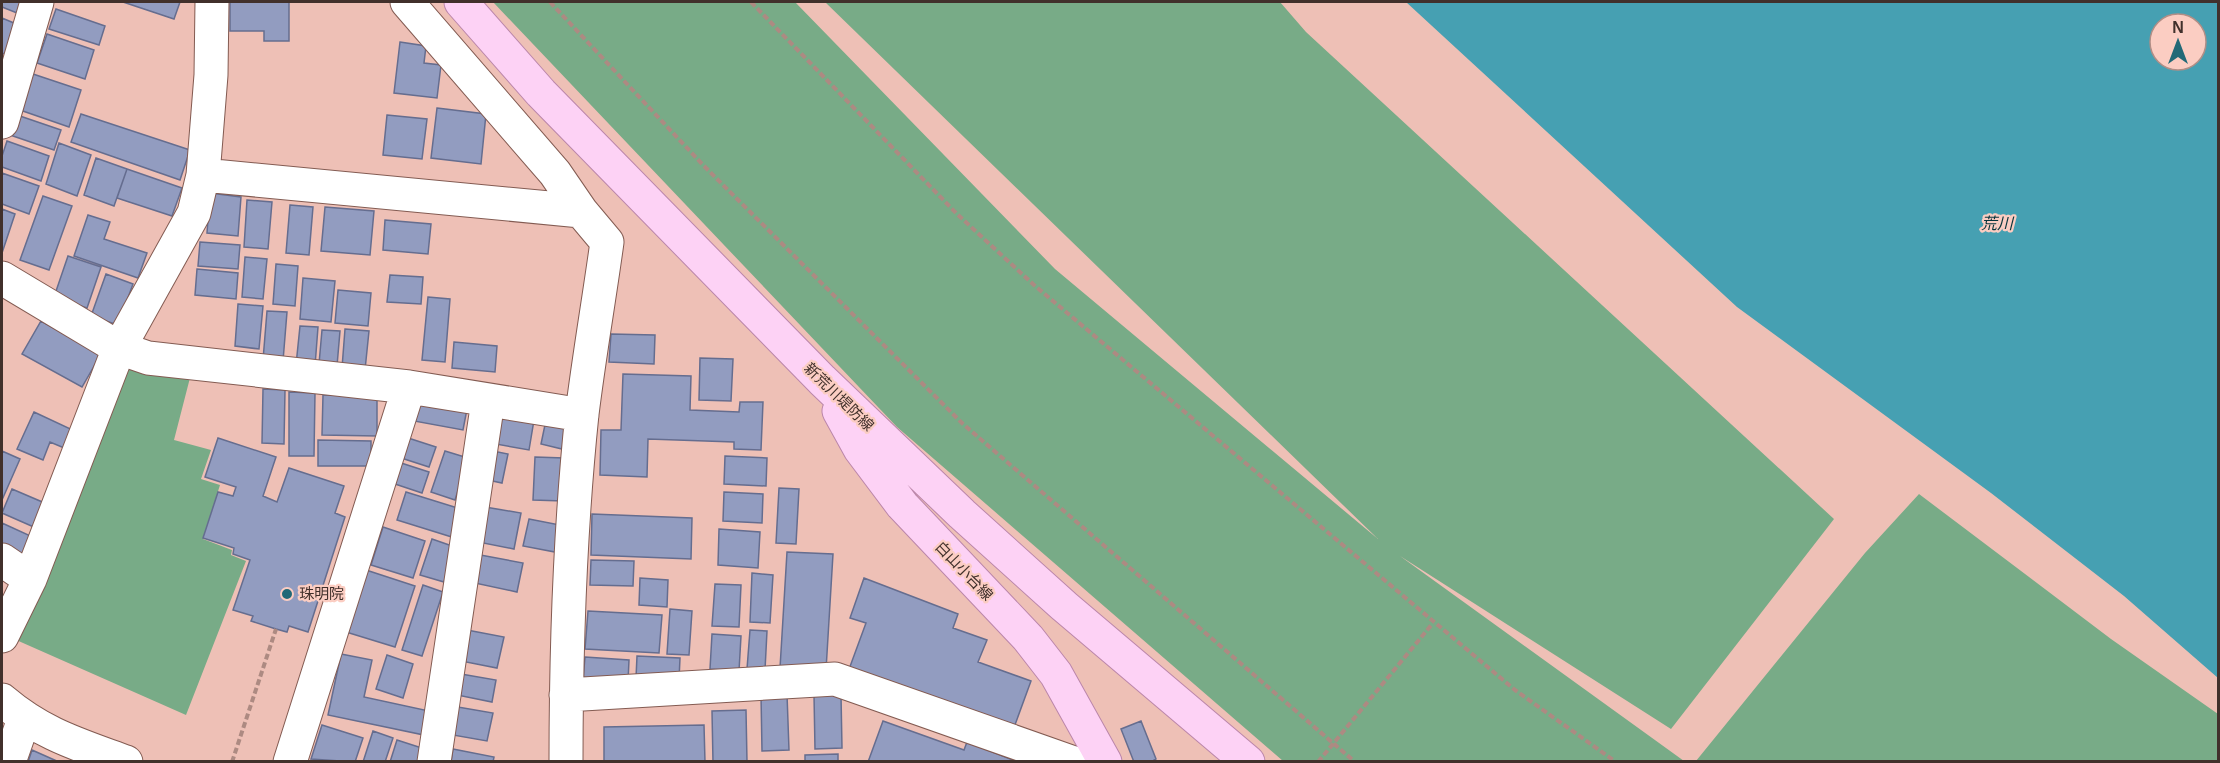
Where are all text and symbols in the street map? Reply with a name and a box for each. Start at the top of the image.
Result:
north arrow [2148,12,2208,72]
text: N [2172,19,2184,36]
water label: 荒川 [1981,215,2015,232]
street label: 新荒川堤防線 [801,359,878,434]
street label: 白山小台線 [932,538,997,604]
place label: 珠明院 [299,585,344,602]
marker: 珠明院 [280,587,294,601]

